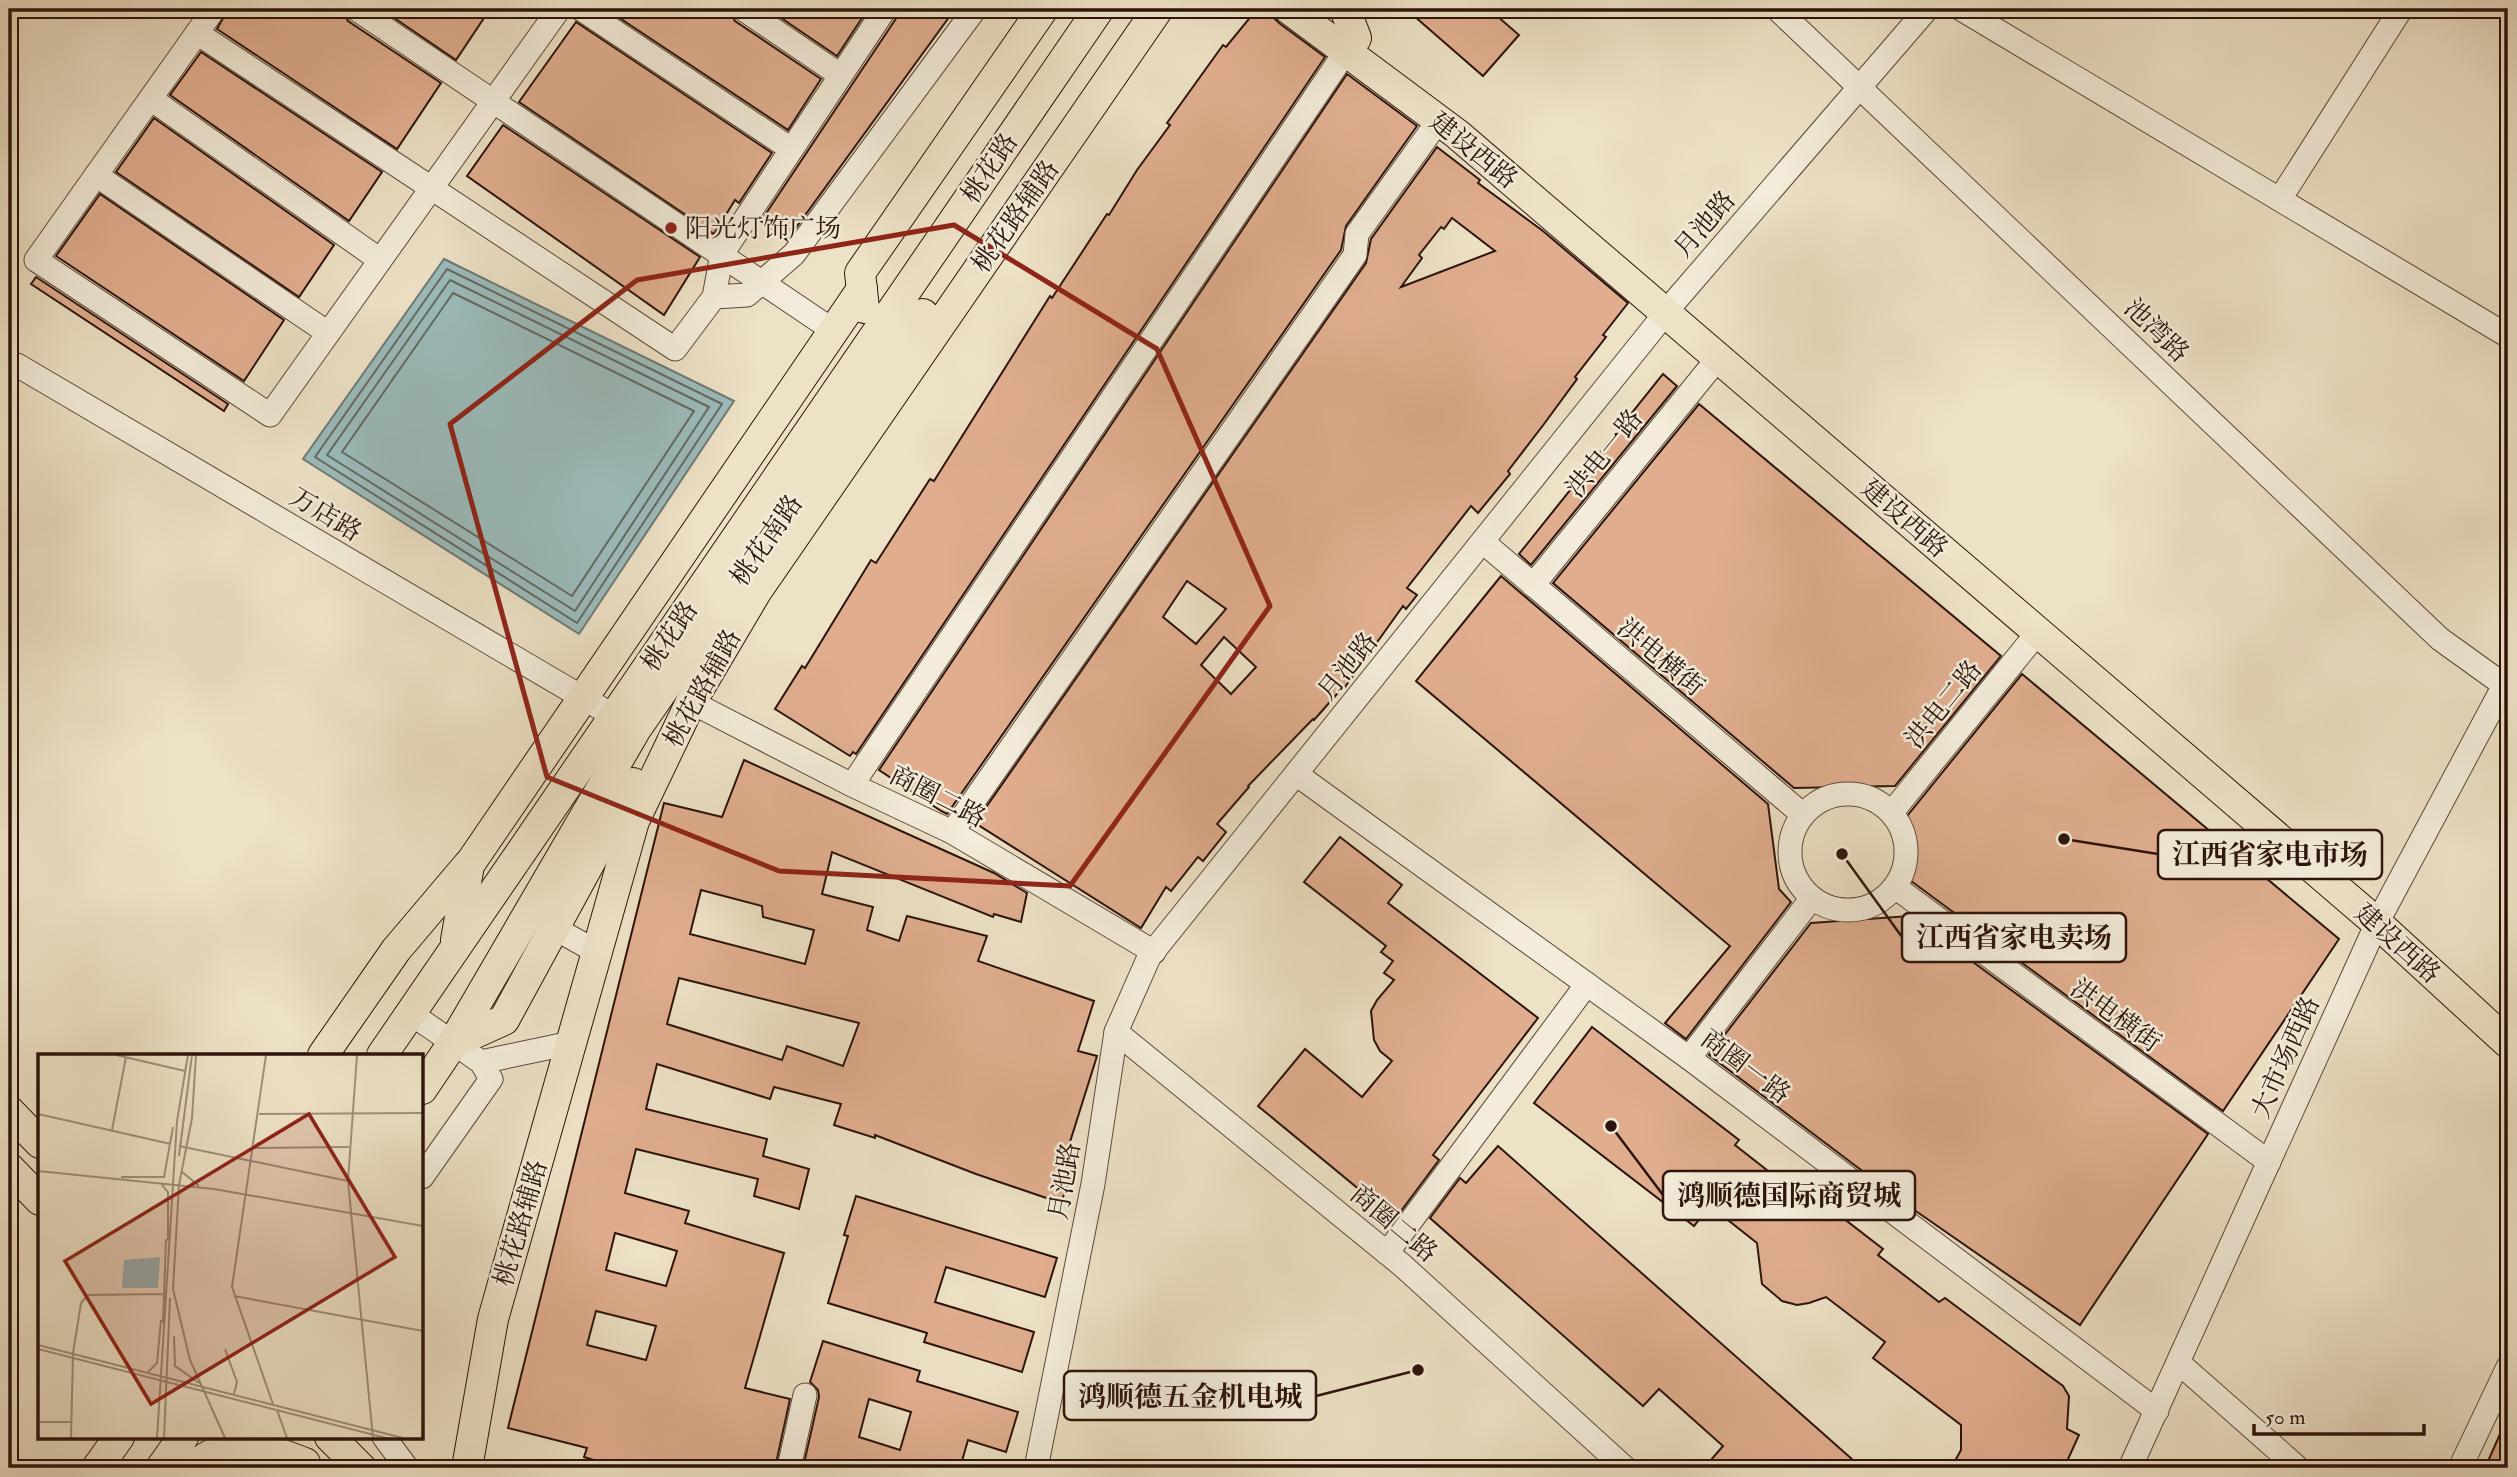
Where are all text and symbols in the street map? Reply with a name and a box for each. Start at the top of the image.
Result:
street label: 建设西路 [1423,106,1524,196]
street label: 桃花路 [955,127,1025,210]
street label: 桃花路辅路 [965,154,1066,279]
street label: 月池路 [1667,185,1742,265]
place label: 阳光灯饰广场 [685,213,841,245]
marker: 阳光灯饰广场 [663,220,679,236]
street label: 池湾路 [2117,292,2195,369]
street label: 洪电一路 [1560,403,1650,504]
street label: 建设西路 [1855,473,1954,565]
street label: 万店路 [284,481,367,549]
street label: 桃花南路 [724,489,810,592]
street label: 桃花路 [635,595,705,678]
street label: 洪电横街 [1610,612,1710,703]
street label: 桃花路辅路 [657,624,748,753]
street label: 月池路 [1311,626,1385,707]
street label: 洪电二路 [1899,654,1989,755]
street label: 商圈二路 [884,759,991,835]
callout: 江西省家电市场 [2158,830,2382,879]
text: 江西省家电市场 [2172,838,2368,873]
street label: 建设西路 [2348,897,2447,990]
callout: 江西省家电卖场 [1902,913,2126,962]
text: 江西省家电卖场 [1916,921,2112,956]
street label: 洪电横街 [2064,972,2167,1059]
street label: 大市场西路 [2245,992,2327,1123]
street label: 商圈一路 [1694,1023,1797,1111]
inset map [38,1054,424,1438]
street label: 月池路 [1042,1140,1088,1222]
street label: 桃花路辅路 [488,1156,554,1290]
callout: 鸿顺德国际商贸城 [1663,1171,1915,1220]
street label: 商圈二路 [1343,1178,1443,1269]
text: 鸿顺德国际商贸城 [1677,1179,1901,1214]
callout: 鸿顺德五金机电城 [1064,1371,1316,1420]
text: 鸿顺德五金机电城 [1078,1380,1302,1415]
scale bar [2254,1393,2424,1437]
text: 50 m [2265,1404,2306,1431]

